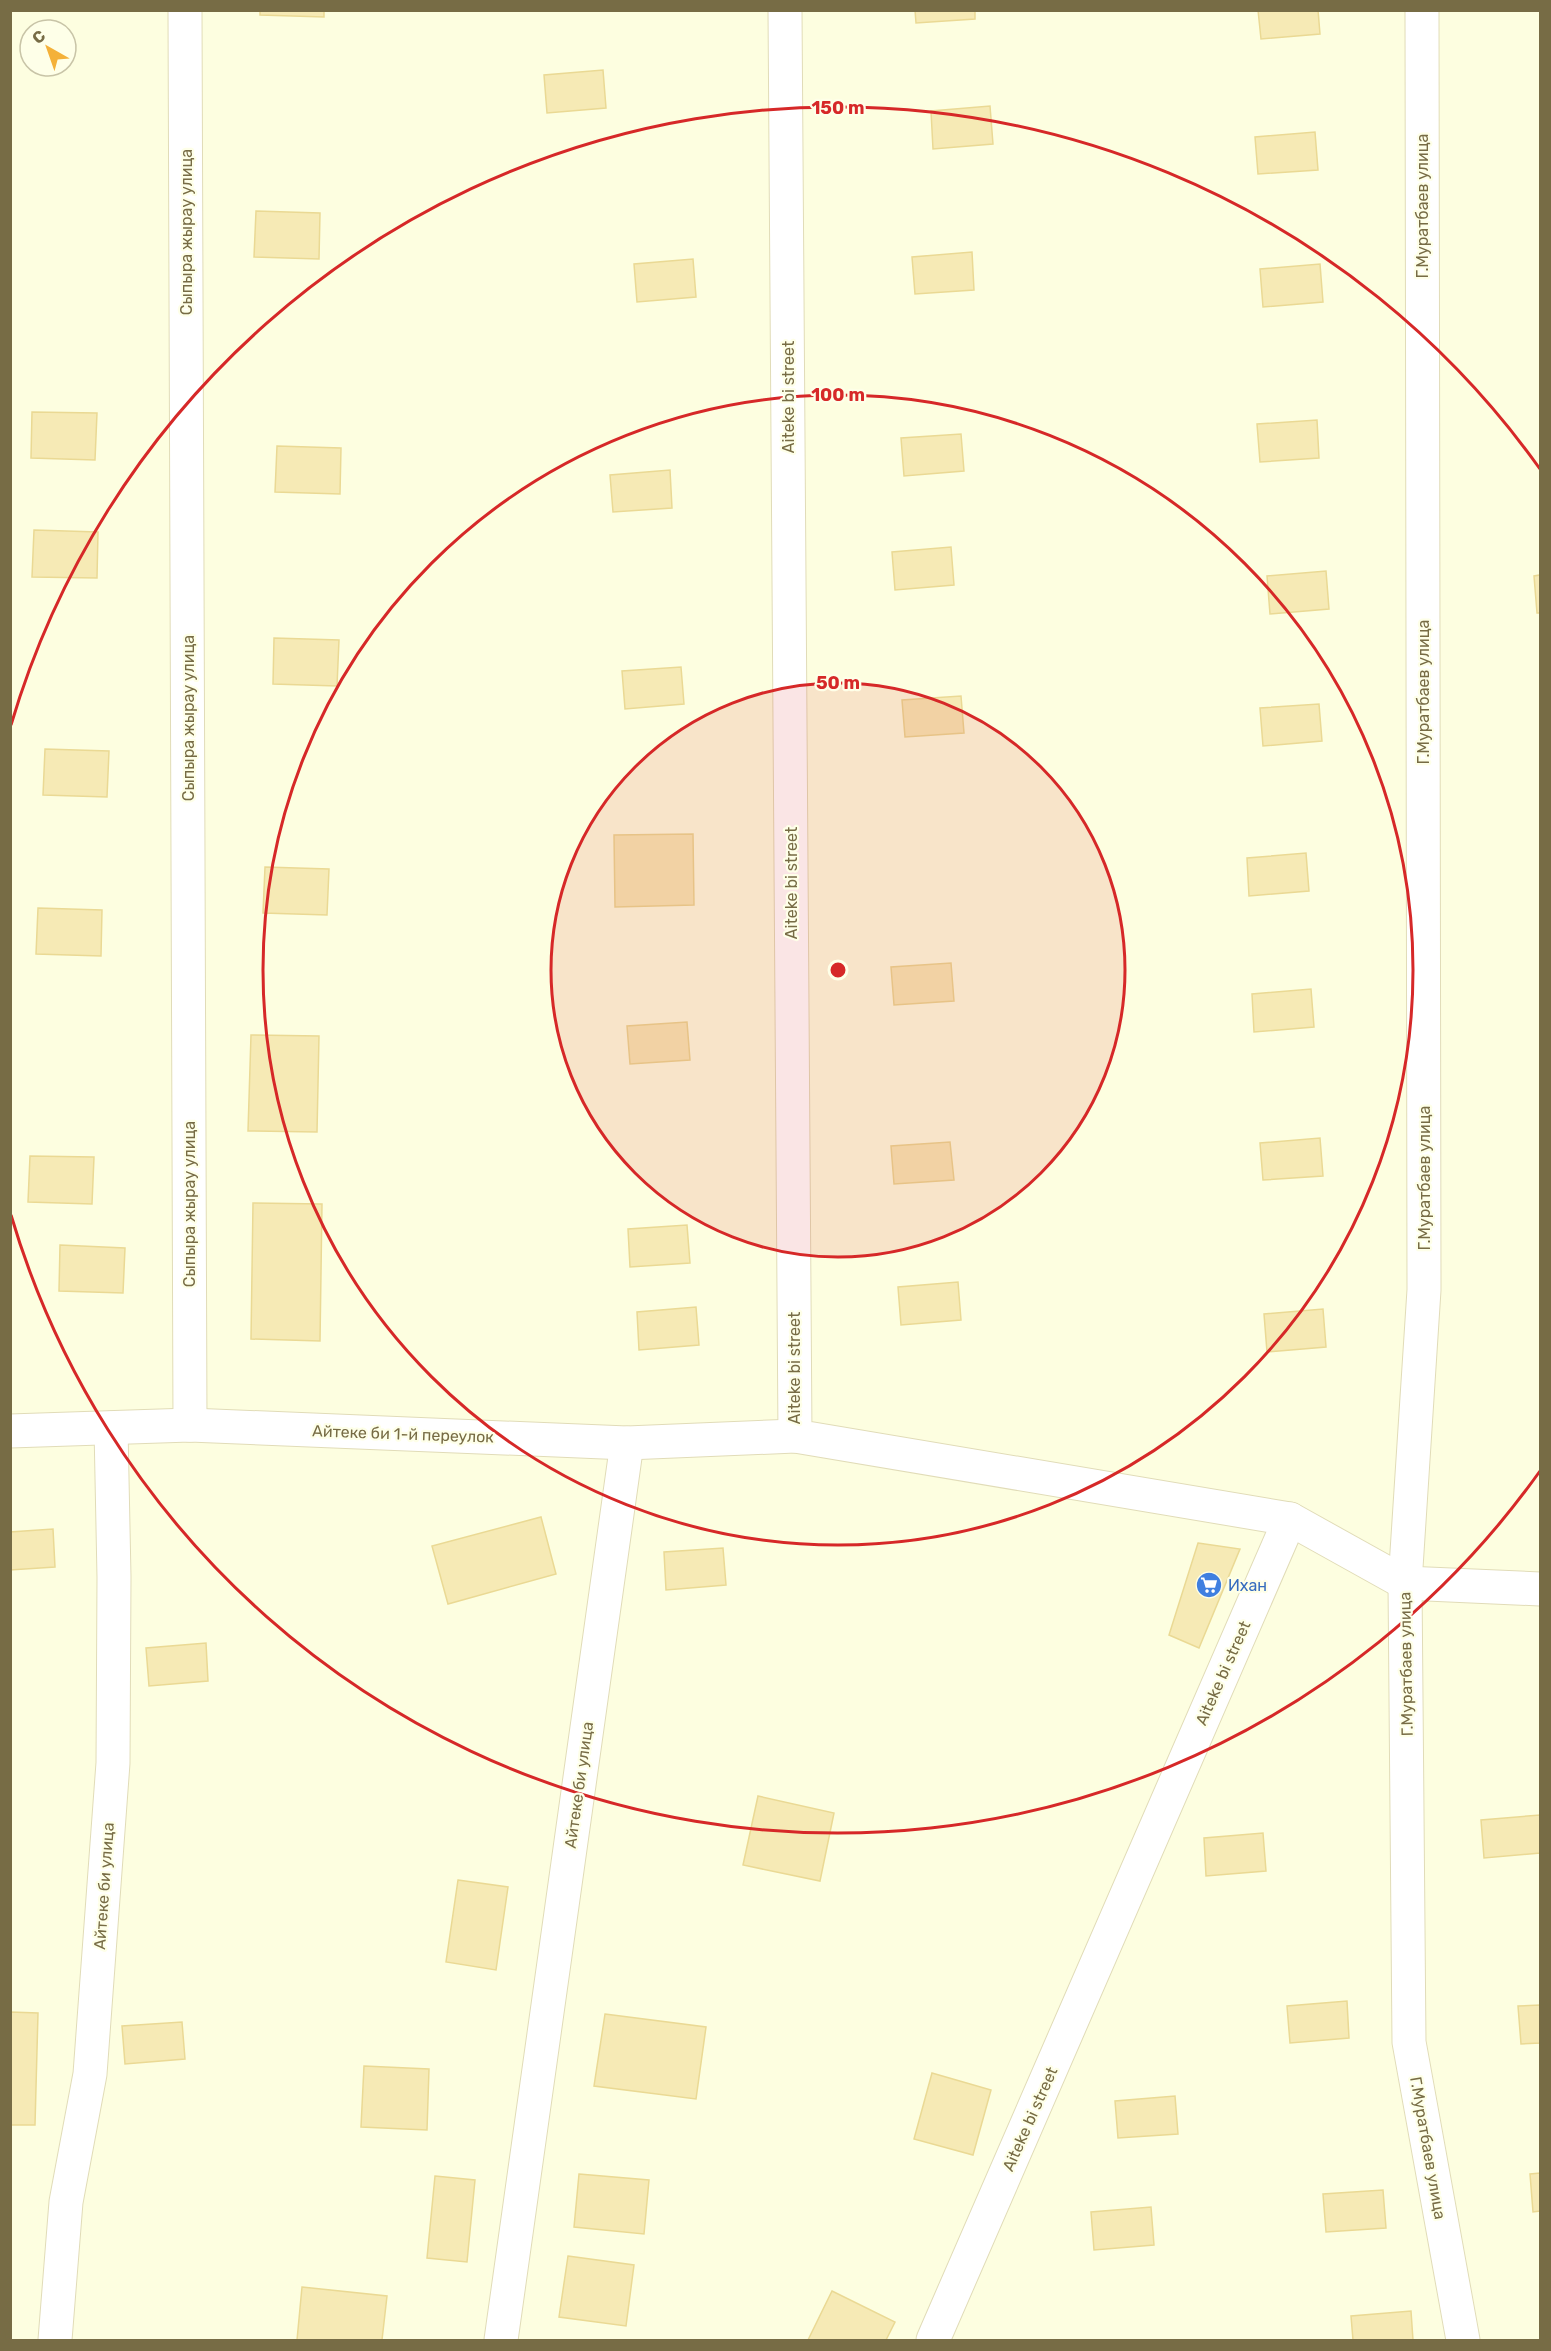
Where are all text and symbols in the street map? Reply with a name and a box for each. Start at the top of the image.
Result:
north arrow [18,18,78,78]
text: С [28,26,49,48]
text: 150 m [811,97,865,119]
street label: Г.Муратбаев улица [1413,134,1432,278]
street label: Сыпыра жырау улица [177,149,196,315]
street label: Aiteke bi street [779,341,798,453]
text: 100 m [811,384,865,406]
street label: Г.Муратбаев улица [1414,620,1433,764]
street label: Сыпыра жырау улица [179,635,198,801]
text: 50 m [816,672,860,694]
street label: Aiteke bi street [782,827,801,939]
centre of rings [828,960,848,980]
street label: Г.Муратбаев улица [1415,1106,1434,1250]
street label: Сыпыра жырау улица [180,1121,199,1287]
street label: Aiteke bi street [785,1312,804,1424]
street label: Айтеке би 1-й переулок [312,1421,495,1447]
supermarket icon: Ихан [1194,1570,1224,1600]
place label: Ихан [1228,1576,1267,1595]
street label: Г.Муратбаев улица [1395,1591,1417,1737]
street label: Aiteke bi street [1191,1618,1255,1728]
street label: Айтеке би улица [561,1720,597,1850]
street label: Айтеке би улица [90,1822,118,1950]
street label: Aiteke bi street [998,2064,1062,2174]
street label: Г.Муратбаев улица [1406,2075,1450,2221]

